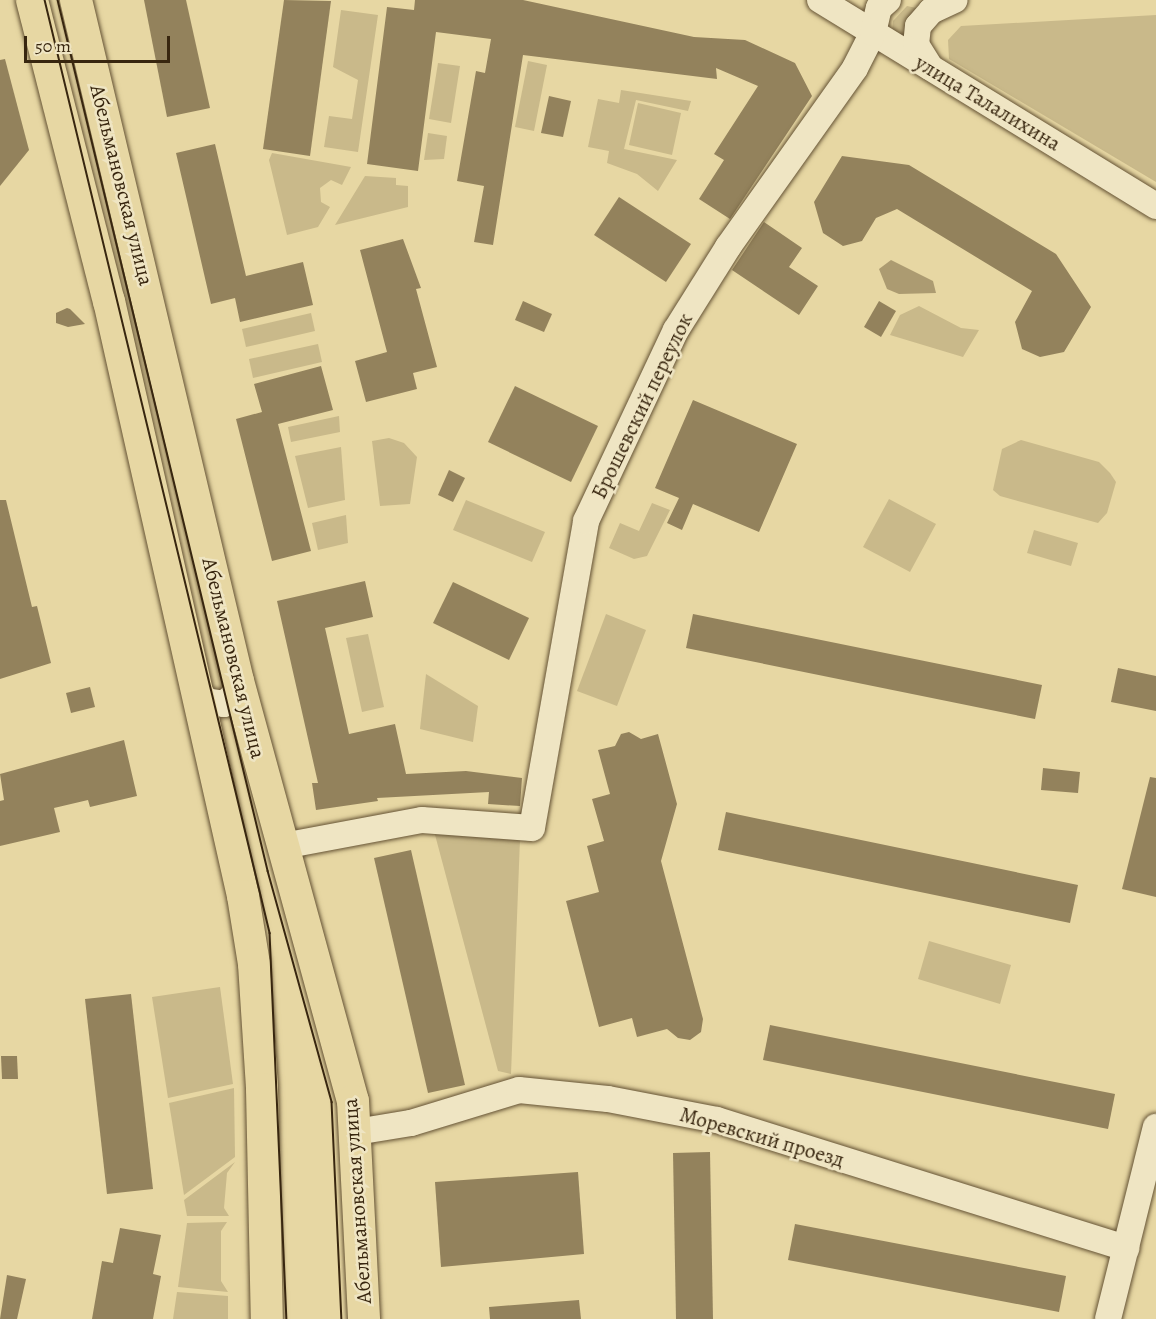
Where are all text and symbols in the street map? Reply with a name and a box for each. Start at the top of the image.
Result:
scale bar [27,24,172,62]
text: 50 m [35,34,71,58]
street label: улица Талалихина [911,50,1065,156]
street label: Абельмановская улица [85,82,159,288]
street label: Брошевский переулок [586,309,698,503]
street label: Абельмановская улица [197,555,271,761]
street label: Абельмановская улица [337,1097,377,1305]
street label: Моревский проезд [677,1101,847,1173]

